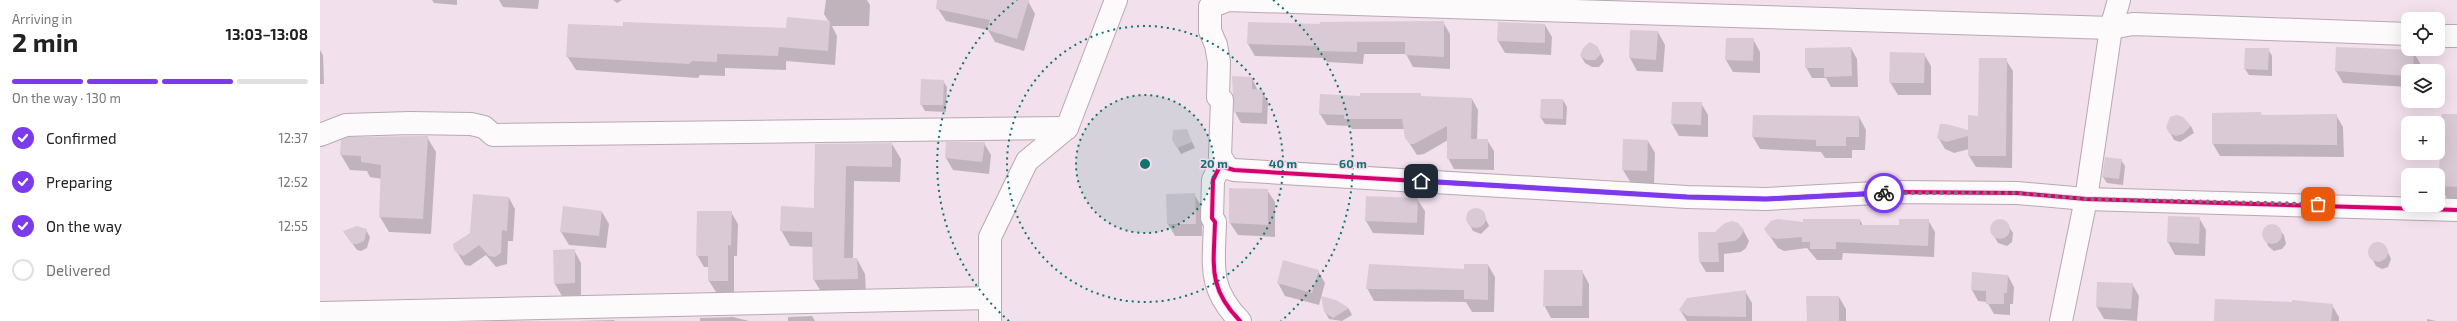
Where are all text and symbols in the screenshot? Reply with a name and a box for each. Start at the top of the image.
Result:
text: Arriving in [12,11,72,27]
map controls [2401,12,2445,212]
button: locate [2401,12,2445,56]
text: 13:03–13:08 [226,25,308,43]
text: 2 min [12,26,78,57]
button: layers [2401,64,2445,108]
text: On the way · 130 m [12,90,121,106]
button: + [2401,116,2445,160]
icon: check [12,127,34,149]
text: Confirmed [46,129,117,147]
text: 12:37 [279,130,308,146]
text: 20 m [1200,156,1228,170]
text: 40 m [1269,156,1297,170]
text: 60 m [1339,156,1367,170]
centre of rings [1138,157,1152,171]
pin [1404,164,1438,198]
button: − [2401,168,2445,212]
icon: home [1410,170,1432,192]
icon: check [12,171,34,193]
text: Preparing [46,173,112,191]
courier [1864,173,1904,213]
text: 12:52 [278,174,308,190]
icon: bike [1873,182,1895,204]
pin [2301,187,2335,221]
icon: bag [2307,193,2329,215]
icon: check [12,215,34,237]
text: On the way [46,217,122,235]
text: 12:55 [279,218,308,234]
text: Delivered [46,261,111,279]

